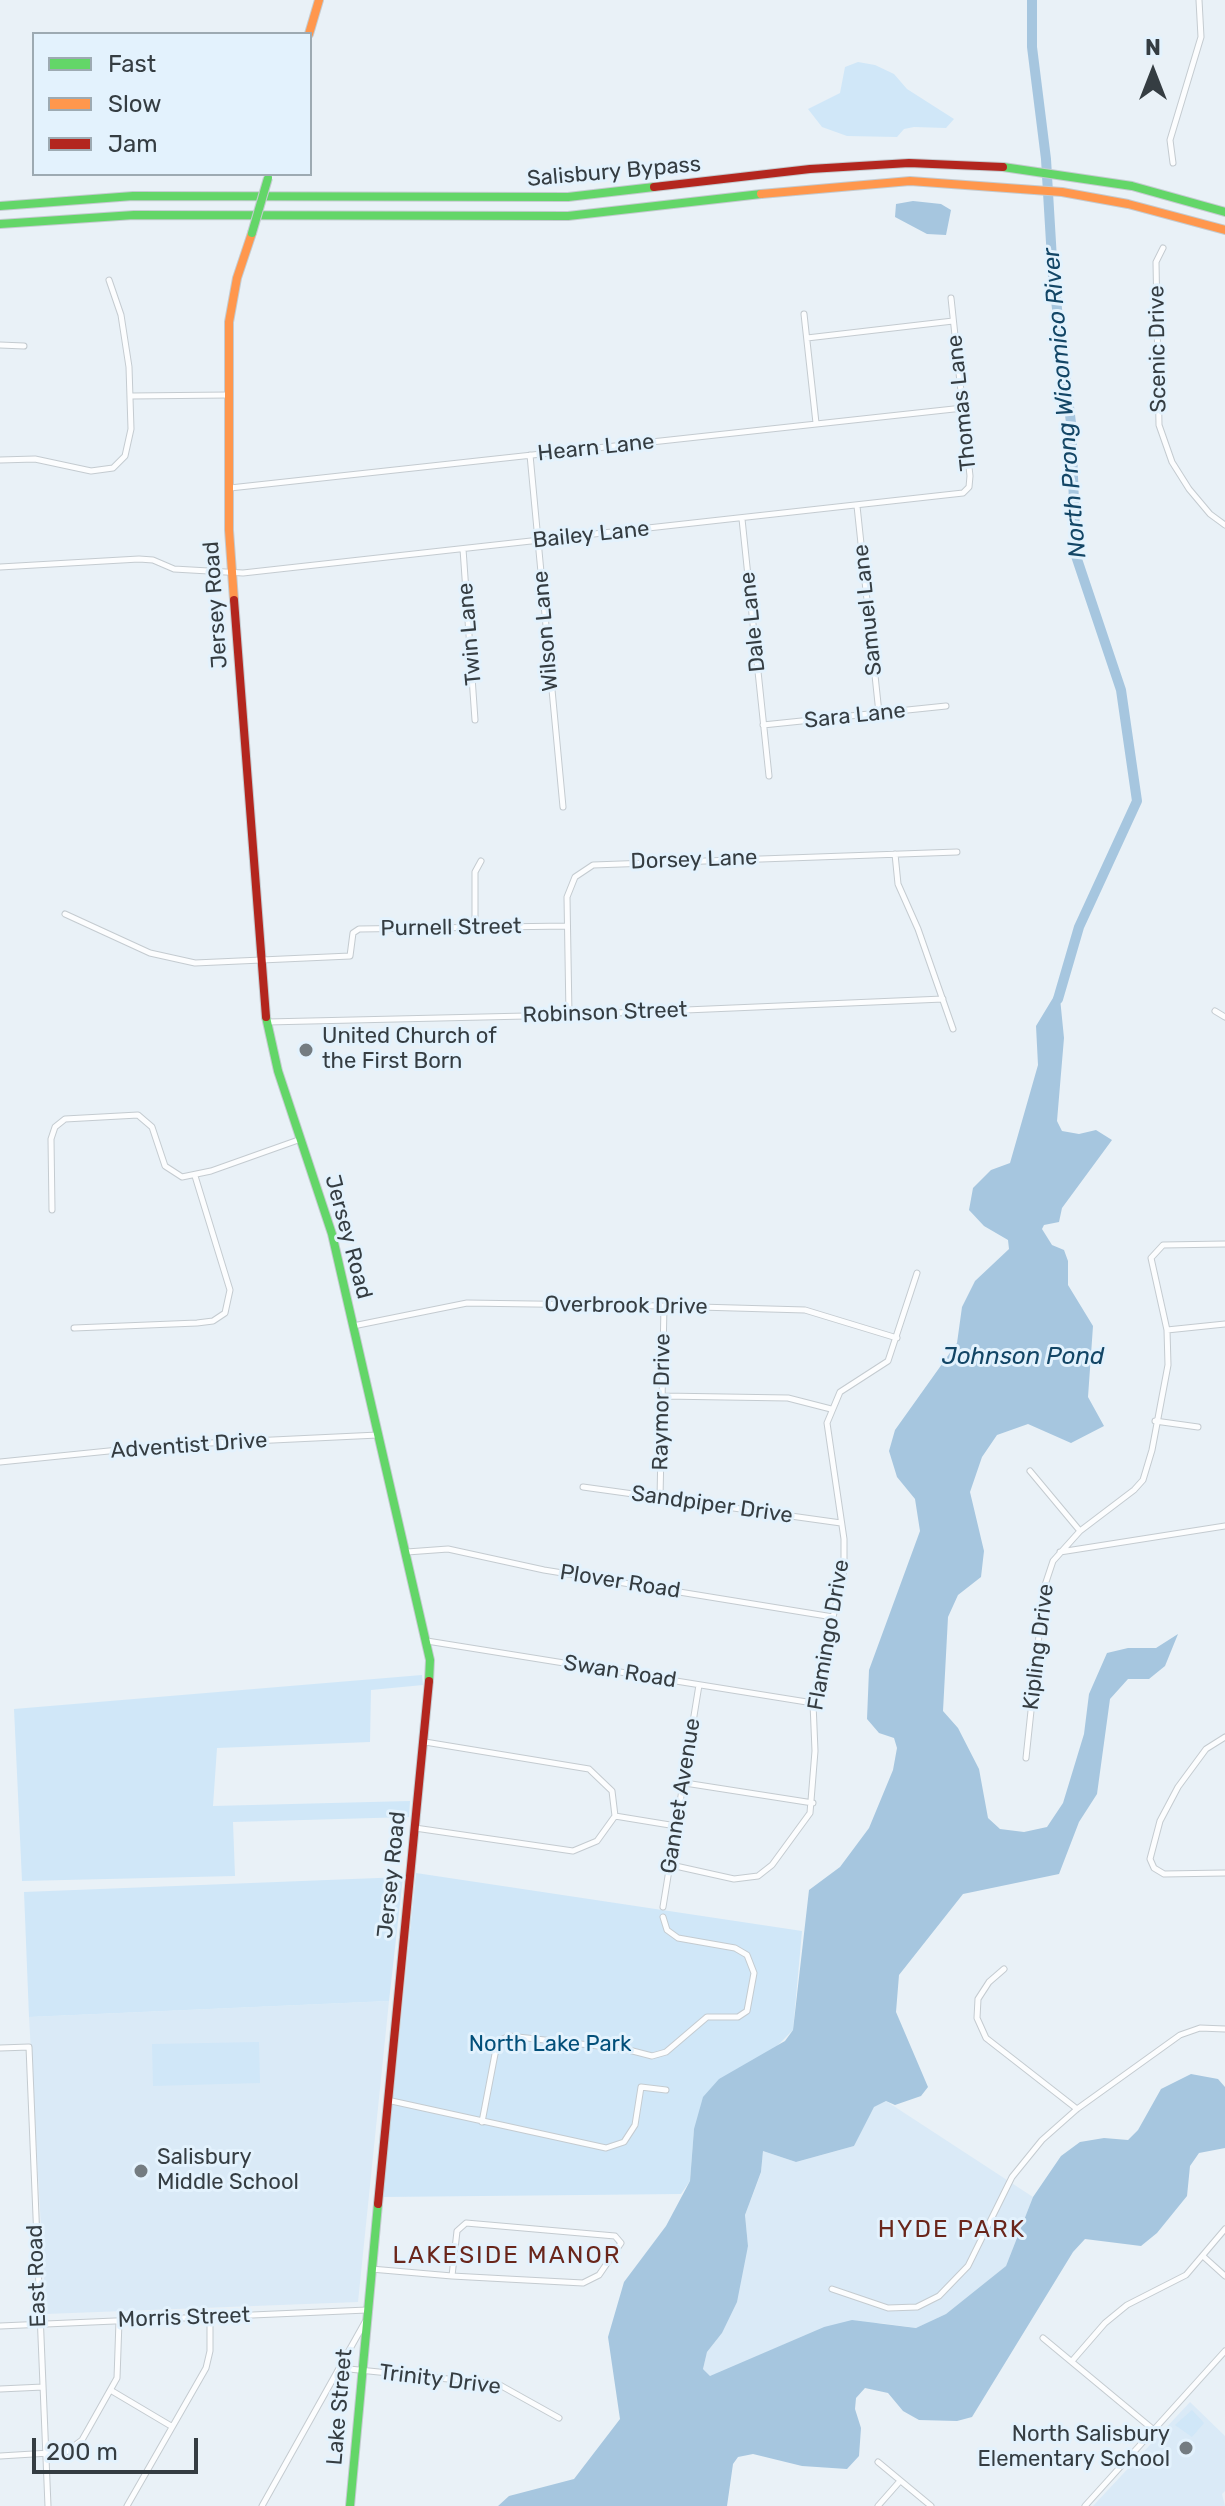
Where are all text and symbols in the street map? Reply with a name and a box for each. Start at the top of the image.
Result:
legend [32,32,312,176]
north arrow [1113,32,1193,112]
text: N [1145,34,1161,61]
text: Fast [108,50,156,78]
text: Slow [108,90,161,118]
text: Jam [108,130,158,158]
street label: Salisbury Bypass [526,151,702,193]
water label: North Prong Wicomico River [1037,247,1093,559]
street label: Scenic Drive [1144,285,1172,413]
street label: Thomas Lane [942,334,982,472]
street label: Hearn Lane [536,429,656,467]
street label: Bailey Lane [531,516,651,554]
street label: Jersey Road [198,541,234,669]
street label: Samuel Lane [848,543,888,677]
street label: Wilson Lane [528,570,564,692]
street label: Dale Lane [735,571,771,673]
street label: Twin Lane [452,582,488,686]
street label: Sara Lane [803,698,907,734]
street label: Dorsey Lane [630,845,758,875]
street label: Purnell Street [380,914,522,942]
street label: Robinson Street [522,997,688,1029]
place label: United Church of the First Born [322,1024,497,1076]
marker: United Church of the First Born [297,1041,315,1059]
street label: Jersey Road [319,1172,377,1302]
street label: Overbrook Drive [544,1291,708,1321]
street label: Raymor Drive [648,1333,676,1471]
water label: Johnson Pond [942,1343,1104,1371]
street label: Adventist Drive [110,1427,268,1465]
street label: Sandpiper Drive [630,1481,794,1529]
street label: Flamingo Drive [803,1558,855,1712]
street label: Plover Road [558,1559,682,1605]
street label: Kipling Drive [1018,1582,1060,1712]
street label: Swan Road [562,1650,678,1694]
street label: Gannet Avenue [656,1716,706,1876]
street label: Jersey Road [372,1810,412,1940]
park label: North Lake Park [469,2032,631,2058]
place label: Salisbury Middle School [157,2145,299,2196]
marker: Salisbury Middle School [132,2162,150,2180]
district label: HYDE PARK [878,2216,1026,2244]
street label: East Road [22,2224,52,2328]
district label: LAKESIDE MANOR [393,2242,621,2270]
street label: Morris Street [117,2302,251,2334]
street label: Lake Street [322,2348,358,2466]
street label: Trinity Drive [378,2359,502,2401]
scale bar [36,2422,202,2472]
place label: North Salisbury Elementary School [977,2422,1170,2474]
text: 200 m [46,2438,118,2466]
marker: North Salisbury Elementary School [1177,2439,1195,2457]

